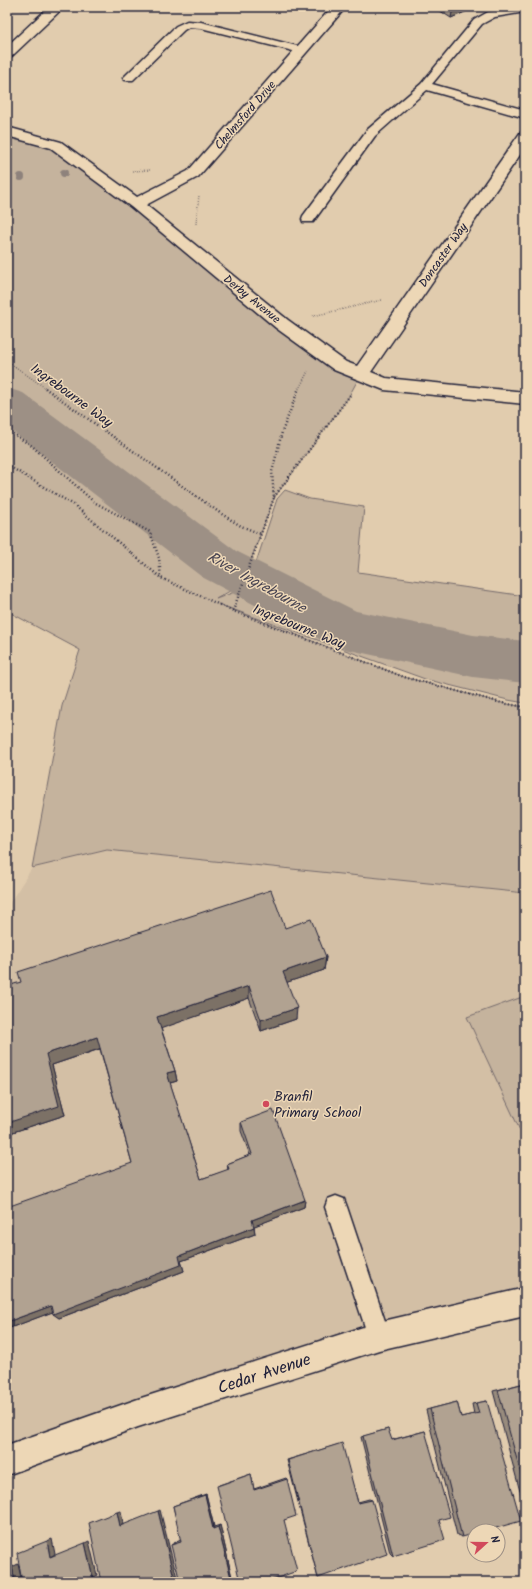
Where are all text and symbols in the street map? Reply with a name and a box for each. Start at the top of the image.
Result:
street label: Chelmsford Drive [210,76,281,154]
street label: Doncaster Way [414,219,473,292]
street label: Derby Avenue [219,270,285,329]
street label: Ingrebourne Way [25,358,118,434]
water label: River Ingrebourne [203,546,311,621]
street label: Ingrebourne Way [249,598,349,656]
place label: Branfil Primary School [274,1086,362,1124]
marker: Branfil Primary School [261,1099,271,1109]
street label: Cedar Avenue [214,1347,315,1402]
north arrow [466,1523,506,1563]
text: N [485,1533,504,1546]

